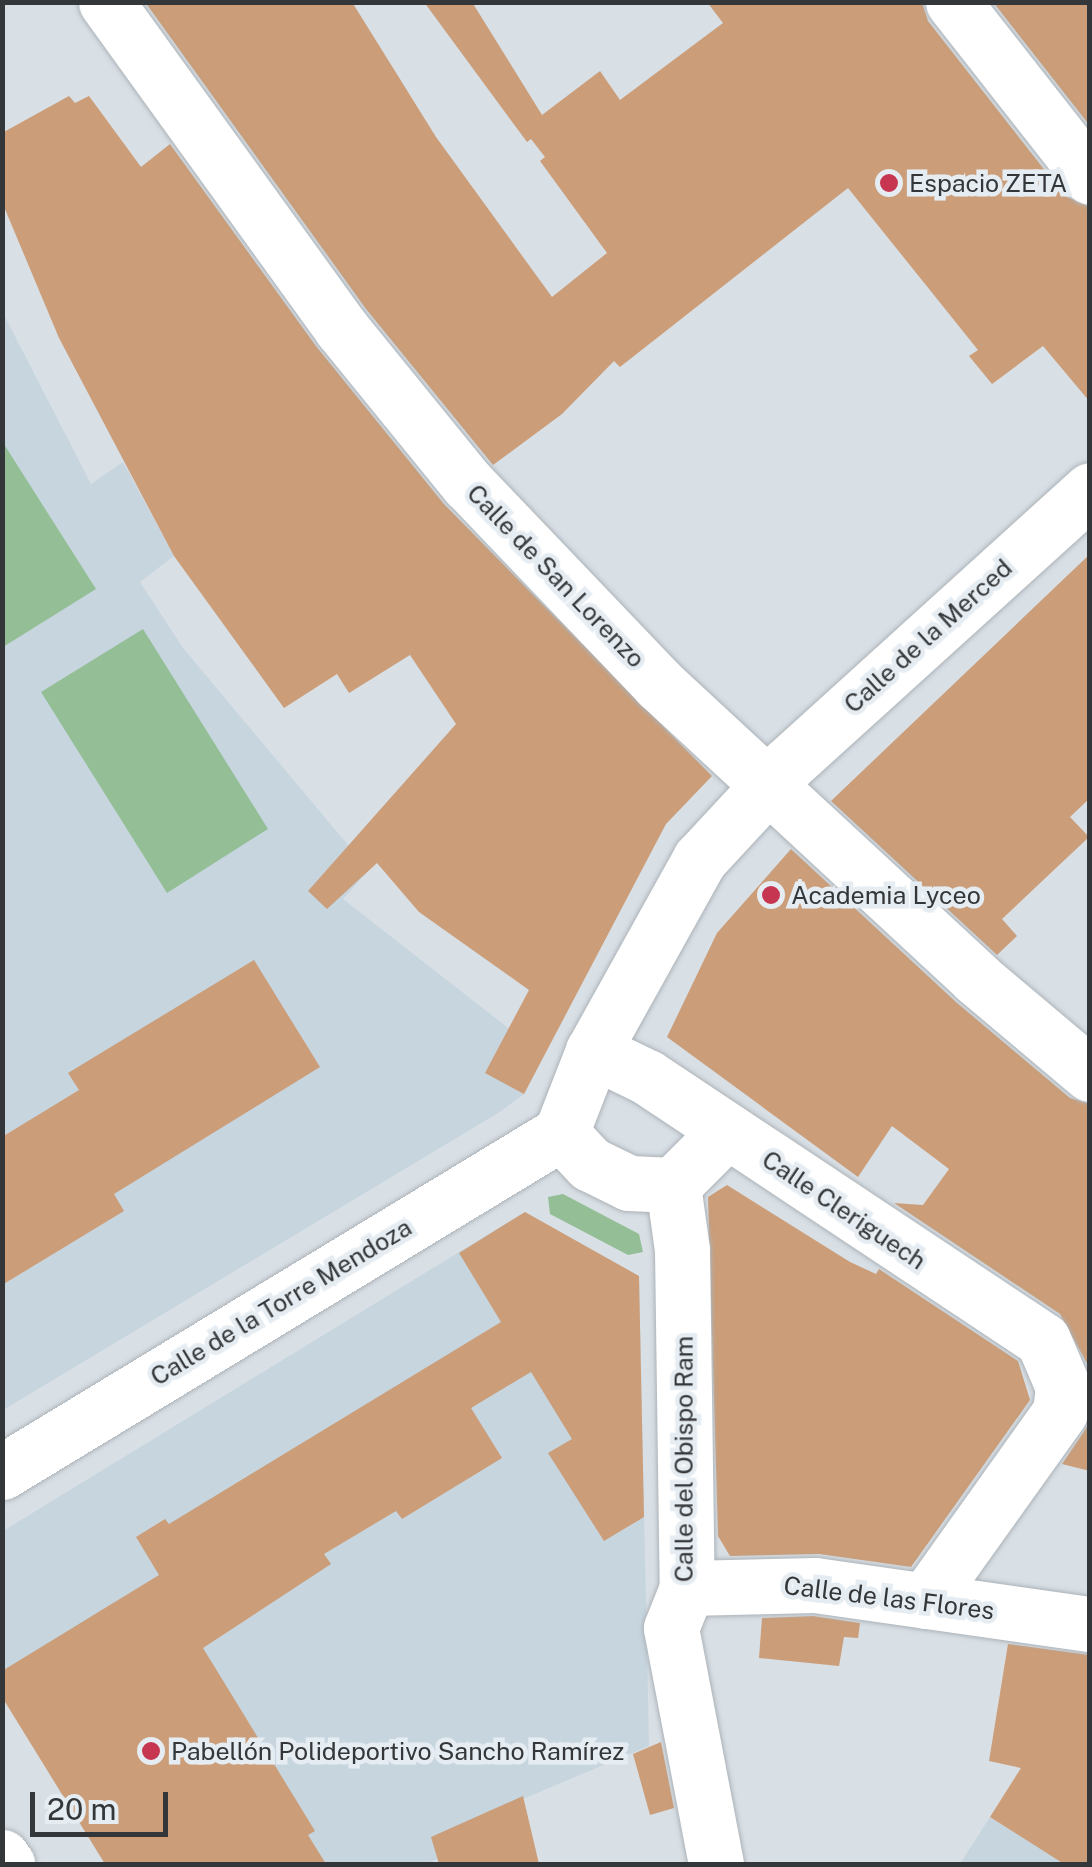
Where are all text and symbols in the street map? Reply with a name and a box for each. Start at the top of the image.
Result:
place label: Espacio ZETA [909,168,1068,198]
marker: Espacio ZETA [878,172,900,194]
street label: Calle de San Lorenzo [461,478,651,674]
street label: Calle de la Merced [838,553,1018,719]
place label: Academia Lyceo [791,880,981,910]
marker: Academia Lyceo [760,884,782,906]
street label: Calle Cleriguech [756,1144,932,1276]
street label: Calle de la Torre Mendoza [145,1212,417,1392]
street label: Calle del Obispo Ram [669,1335,699,1583]
street label: Calle de las Flores [782,1570,996,1626]
place label: Pabellón Polideportivo Sancho Ramírez [171,1736,625,1766]
marker: Pabellón Polideportivo Sancho Ramírez [140,1740,162,1762]
scale bar [35,1772,172,1834]
text: 20 m [47,1791,116,1827]

